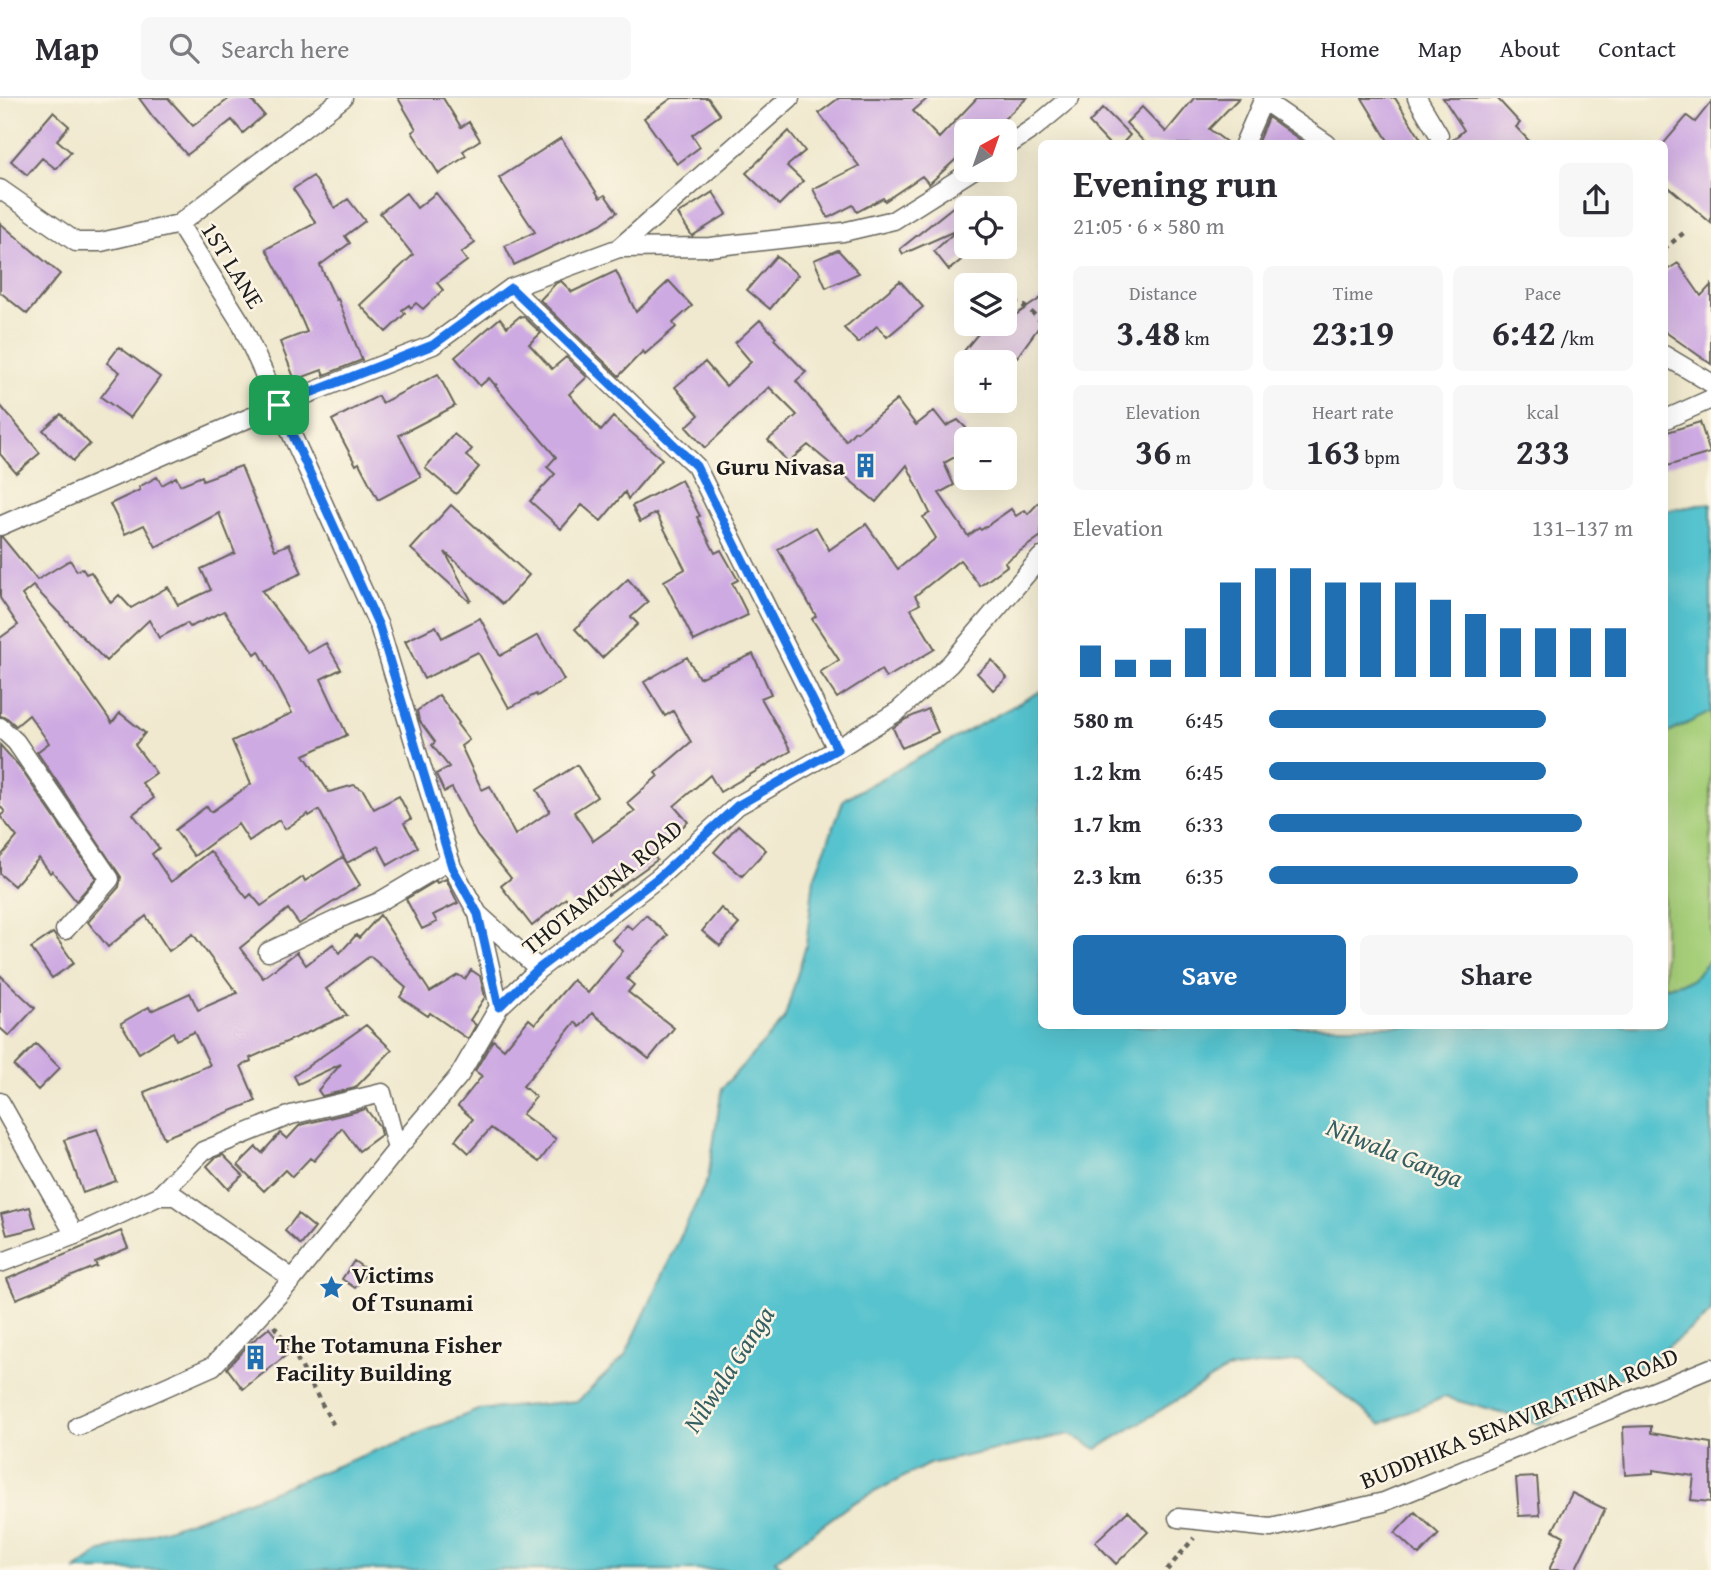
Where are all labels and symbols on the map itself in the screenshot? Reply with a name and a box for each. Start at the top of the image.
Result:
north arrow [954,119,1017,182]
street label: 1ST LANE [193,215,273,315]
pin [249,375,309,435]
place label: Guru Nivasa [716,449,846,484]
building icon: Guru Nivasa [851,452,879,480]
street label: THOTAMUNA ROAD [514,811,690,963]
water label: Nilwala Ganga [1320,1107,1469,1197]
place label: Victims Of Tsunami [352,1257,474,1320]
place icon: Victims Of Tsunami [318,1274,346,1302]
water label: Nilwala Ganga [672,1298,784,1441]
place label: The Totamuna Fisher Facility Building [276,1327,502,1390]
street label: BUDDHIKA SENAVIRATHNA ROAD [1355,1338,1683,1498]
building icon: The Totamuna Fisher Facility Building [242,1344,270,1372]

